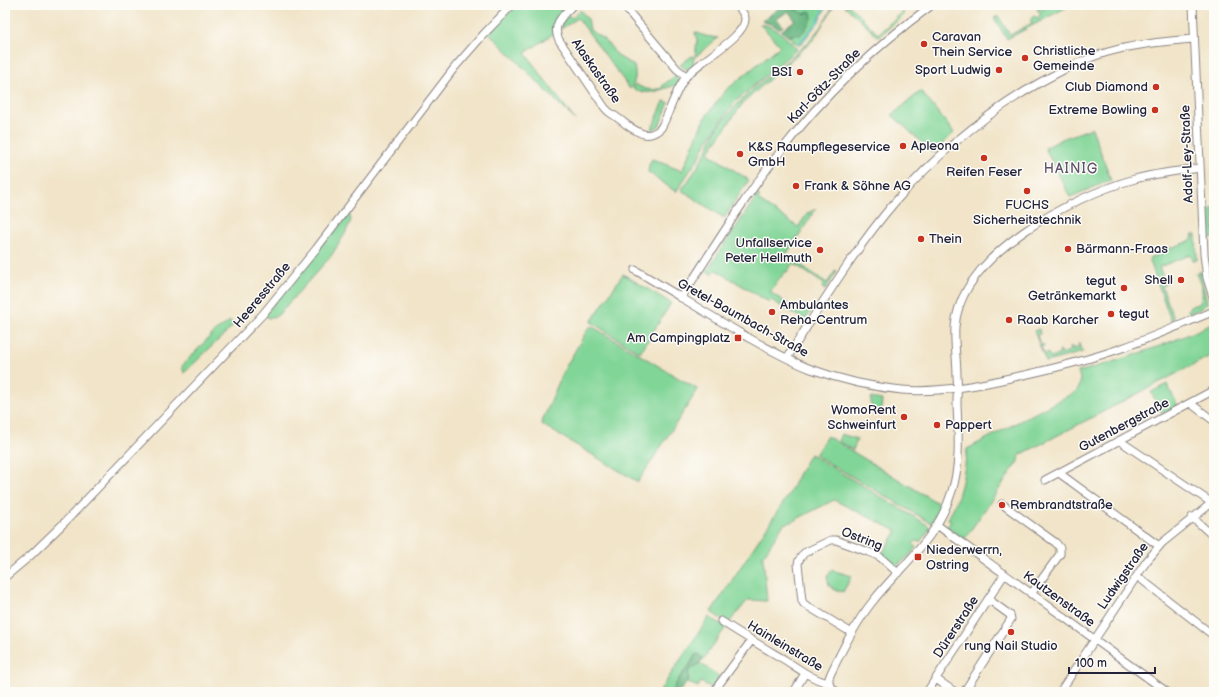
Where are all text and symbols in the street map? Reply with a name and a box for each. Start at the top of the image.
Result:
place label: Caravan Thein Service [932,29,1012,60]
street label: Alaskastraße [568,36,624,107]
marker: Caravan Thein Service [919,39,929,49]
place label: Christliche Gemeinde [1033,43,1096,74]
street label: Karl-Götz-Straße [784,45,864,127]
marker: Christliche Gemeinde [1020,53,1030,63]
place label: Sport Ludwig [915,62,991,78]
place label: BSI [771,64,792,80]
marker: Sport Ludwig [994,65,1004,75]
marker: BSI [795,67,805,77]
place label: Club Diamond [1065,79,1148,95]
marker: Club Diamond [1151,82,1161,92]
place label: Extreme Bowling [1049,102,1147,118]
street label: Adolf-Ley-Straße [1177,104,1197,203]
marker: Extreme Bowling [1150,105,1160,115]
place label: Apleona [911,138,959,154]
place label: K&S Raumpflegeservice GmbH [748,139,891,170]
marker: Apleona [898,141,908,151]
marker: K&S Raumpflegeservice GmbH [735,149,745,159]
marker: Reifen Feser [979,153,989,163]
district label: HAINIG [1044,160,1098,177]
place label: Reifen Feser [946,164,1022,180]
place label: Frank & Söhne AG [804,178,911,194]
marker: Frank & Söhne AG [791,181,801,191]
marker: FUCHS Sicherheitstechnik [1022,186,1032,196]
place label: FUCHS Sicherheitstechnik [973,197,1082,228]
place label: Thein [929,231,962,247]
marker: Thein [916,234,926,244]
place label: Unfallservice Peter Hellmuth [725,235,812,266]
place label: Bärmann-Fraas [1076,241,1168,257]
marker: Bärmann-Fraas [1063,244,1073,254]
marker: Unfallservice Peter Hellmuth [815,245,825,255]
street label: Heeresstraße [230,259,294,331]
place label: Shell [1144,272,1173,288]
place label: tegut Getränkemarkt [1028,273,1116,304]
street label: Gretel-Baumbach-Straße [675,275,812,361]
marker: Shell [1176,275,1186,285]
marker: tegut Getränkemarkt [1119,283,1129,293]
place label: Ambulantes Reha-Centrum [780,297,867,328]
place label: tegut [1119,306,1149,322]
marker: Ambulantes Reha-Centrum [767,307,777,317]
marker: tegut [1106,309,1116,319]
place label: Raab Karcher [1017,312,1099,328]
marker: Raab Karcher [1004,315,1014,325]
place label: Am Campingplatz [627,330,731,346]
marker: Am Campingplatz [733,333,743,343]
street label: Gutenbergstraße [1076,394,1172,456]
place label: WomoRent Schweinfurt [827,402,896,433]
marker: WomoRent Schweinfurt [899,412,909,422]
place label: Pappert [945,417,992,433]
marker: Pappert [932,420,942,430]
place label: Rembrandtstraße [1010,497,1113,513]
marker: Rembrandtstraße [997,500,1007,510]
street label: Ostring [839,524,885,554]
street label: Ludwigstraße [1094,539,1152,613]
place label: Niederwerrn, Ostring [926,542,1002,573]
marker: Niederwerrn, Ostring [913,552,923,562]
street label: Kautzenstraße [1020,568,1098,631]
street label: Dürerstraße [930,593,982,661]
street label: Hainleinstraße [744,617,826,675]
marker: rung Nail Studio [1006,627,1016,637]
place label: rung Nail Studio [964,638,1058,654]
scale bar [1069,649,1155,675]
text: 100 m [1075,656,1107,671]

